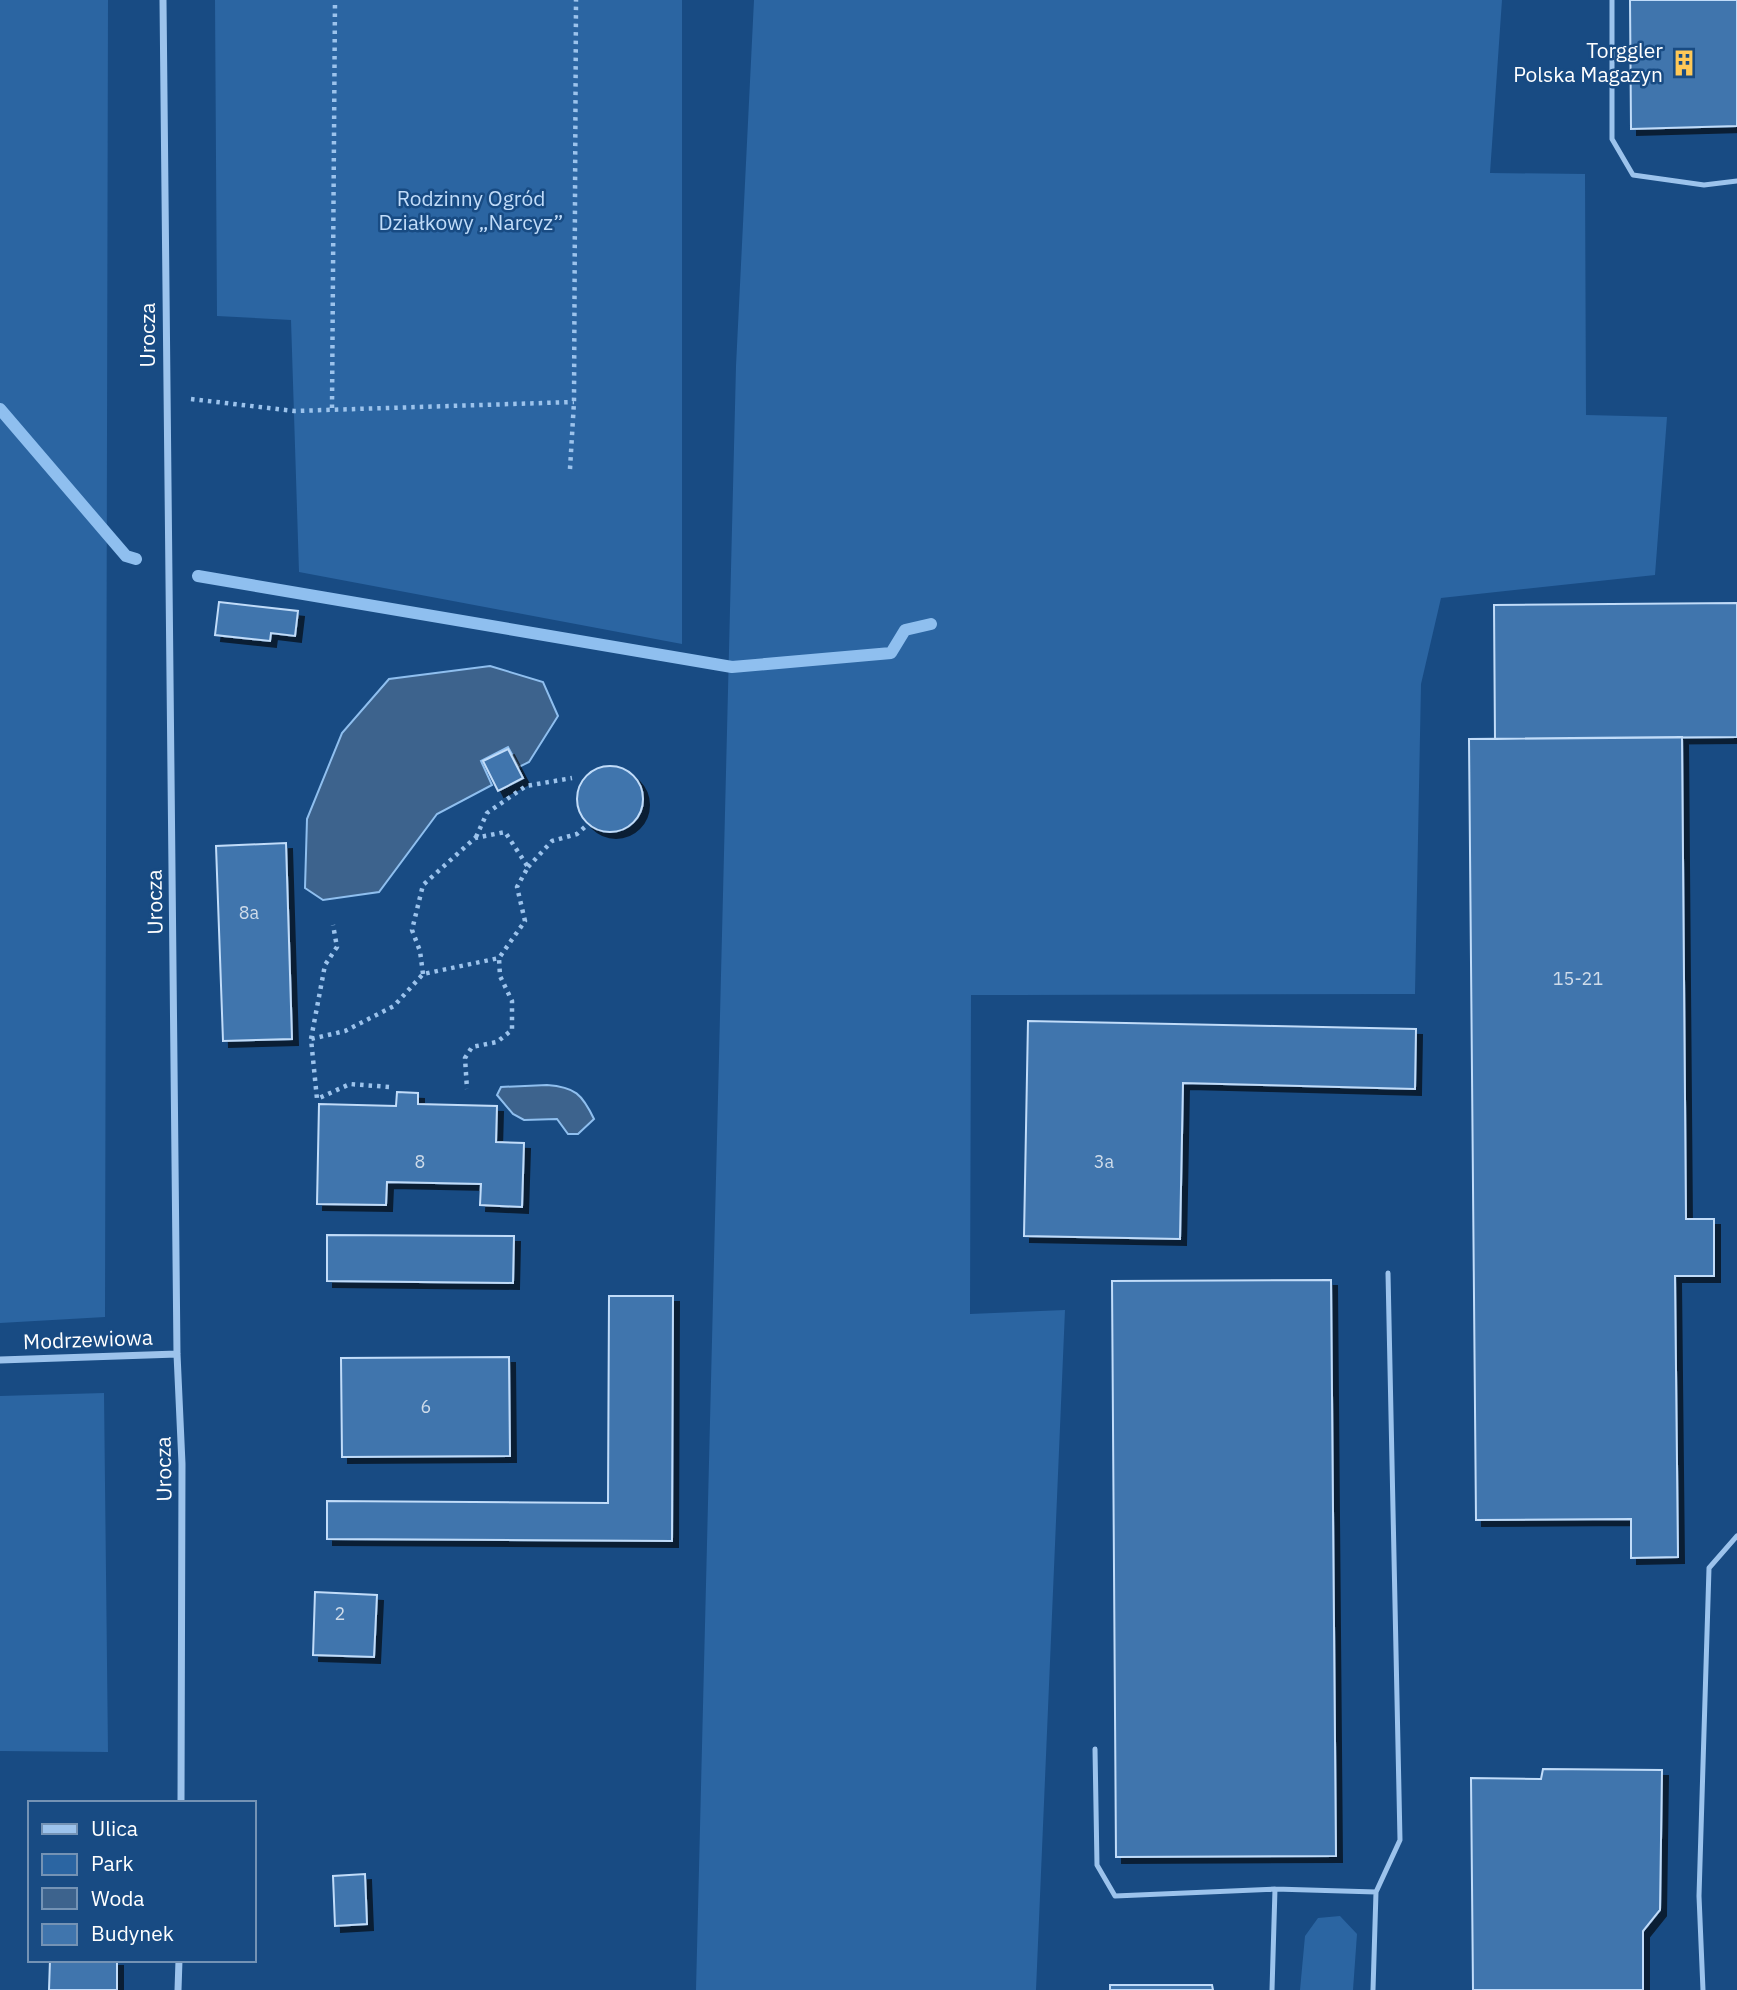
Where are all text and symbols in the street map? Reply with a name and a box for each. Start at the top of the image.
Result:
place label: Torggler Polska Magazyn [1513,36,1663,88]
building icon: Torggler Polska Magazyn [1669,48,1699,78]
park label: Rodzinny Ogród Działkowy „Narcyz” [379,184,563,236]
street label: Urocza [133,302,161,368]
street label: Urocza [139,869,169,935]
house number: 8a [239,901,260,924]
house number: 15-21 [1553,967,1603,990]
house number: 8 [415,1150,425,1173]
house number: 3a [1094,1150,1115,1173]
street label: Modrzewiowa [23,1323,153,1355]
house number: 6 [421,1395,431,1418]
street label: Urocza [148,1436,178,1502]
house number: 2 [335,1602,345,1625]
legend [28,1801,256,1962]
text: Ulica [91,1814,138,1842]
text: Park [91,1849,134,1877]
text: Woda [91,1884,145,1912]
text: Budynek [91,1919,174,1947]

